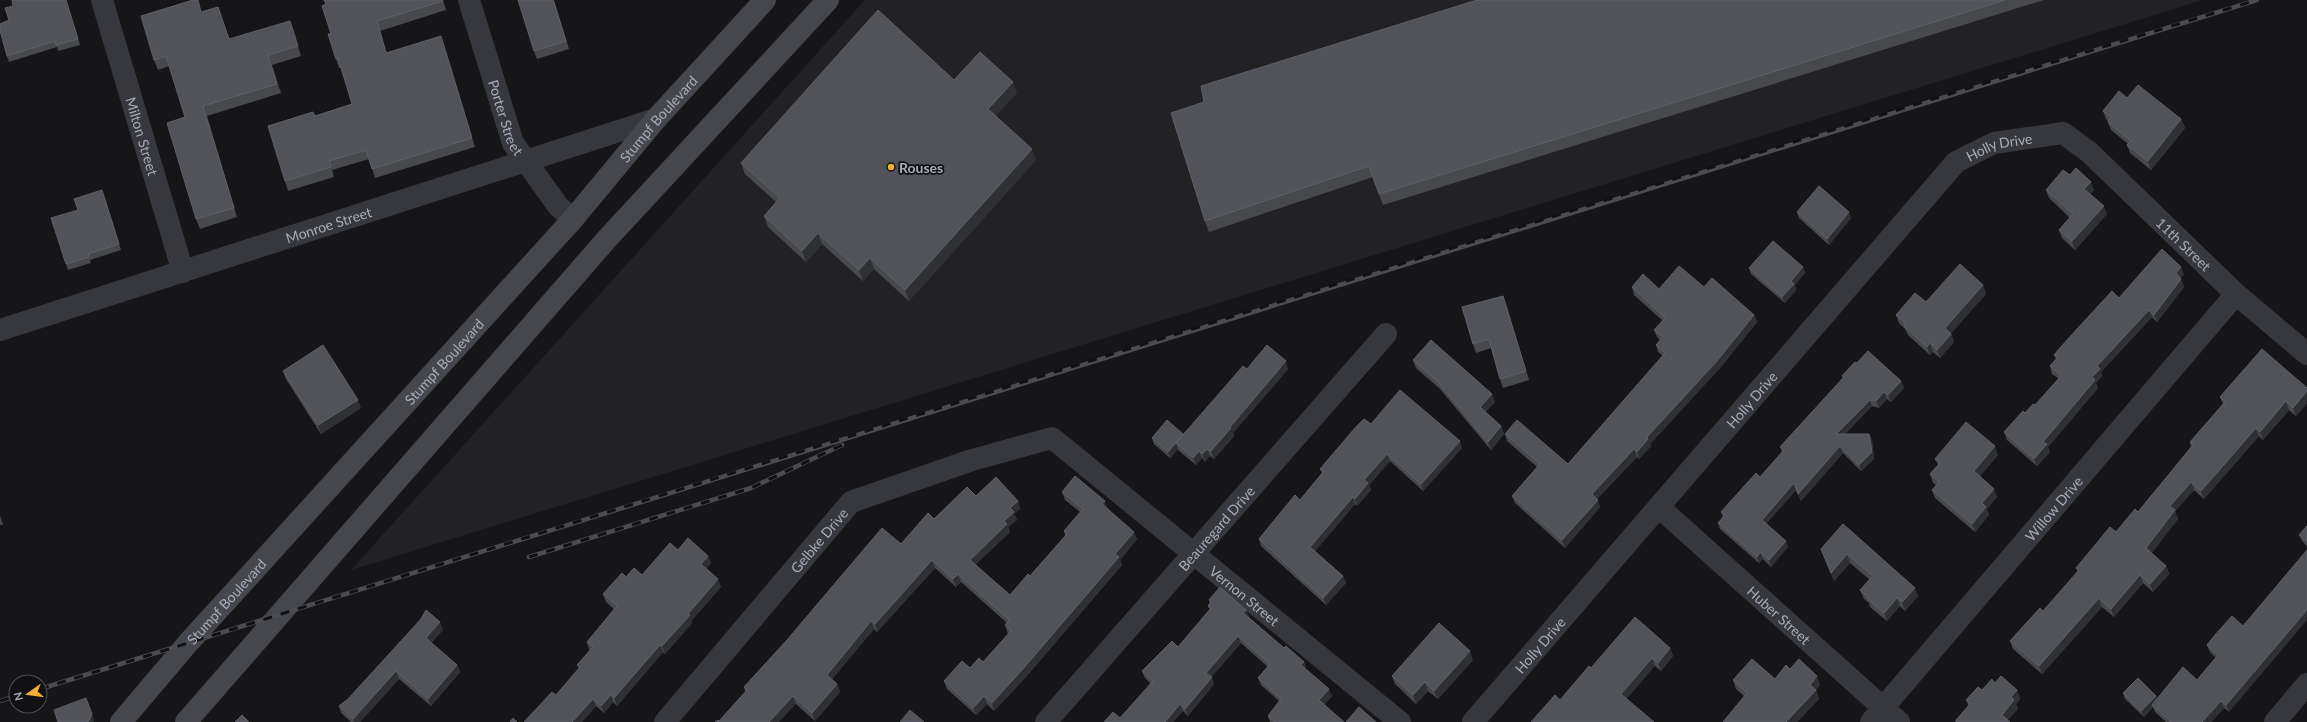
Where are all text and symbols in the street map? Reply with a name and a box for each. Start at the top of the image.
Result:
street label: Stumpf Boulevard [616,72,700,165]
street label: Porter Street [485,77,527,158]
street label: Milton Street [123,95,162,177]
street label: Holly Drive [1963,129,2033,164]
place label: Rouses [899,159,943,176]
marker: Rouses [886,162,896,172]
street label: Monroe Street [283,203,374,246]
street label: 11th Street [2153,213,2215,274]
street label: Stumpf Boulevard [401,315,487,408]
street label: Holly Drive [1722,368,1780,431]
street label: Willow Drive [2021,472,2086,544]
street label: Beauregard Drive [1174,482,1258,574]
street label: Gelbke Drive [786,504,851,576]
street label: Stumpf Boulevard [183,555,269,648]
street label: Vernon Street [1206,562,1283,629]
street label: Huber Street [1744,582,1814,647]
street label: Holly Drive [1511,613,1569,676]
north arrow [8,674,48,714]
text: N [10,691,25,702]

